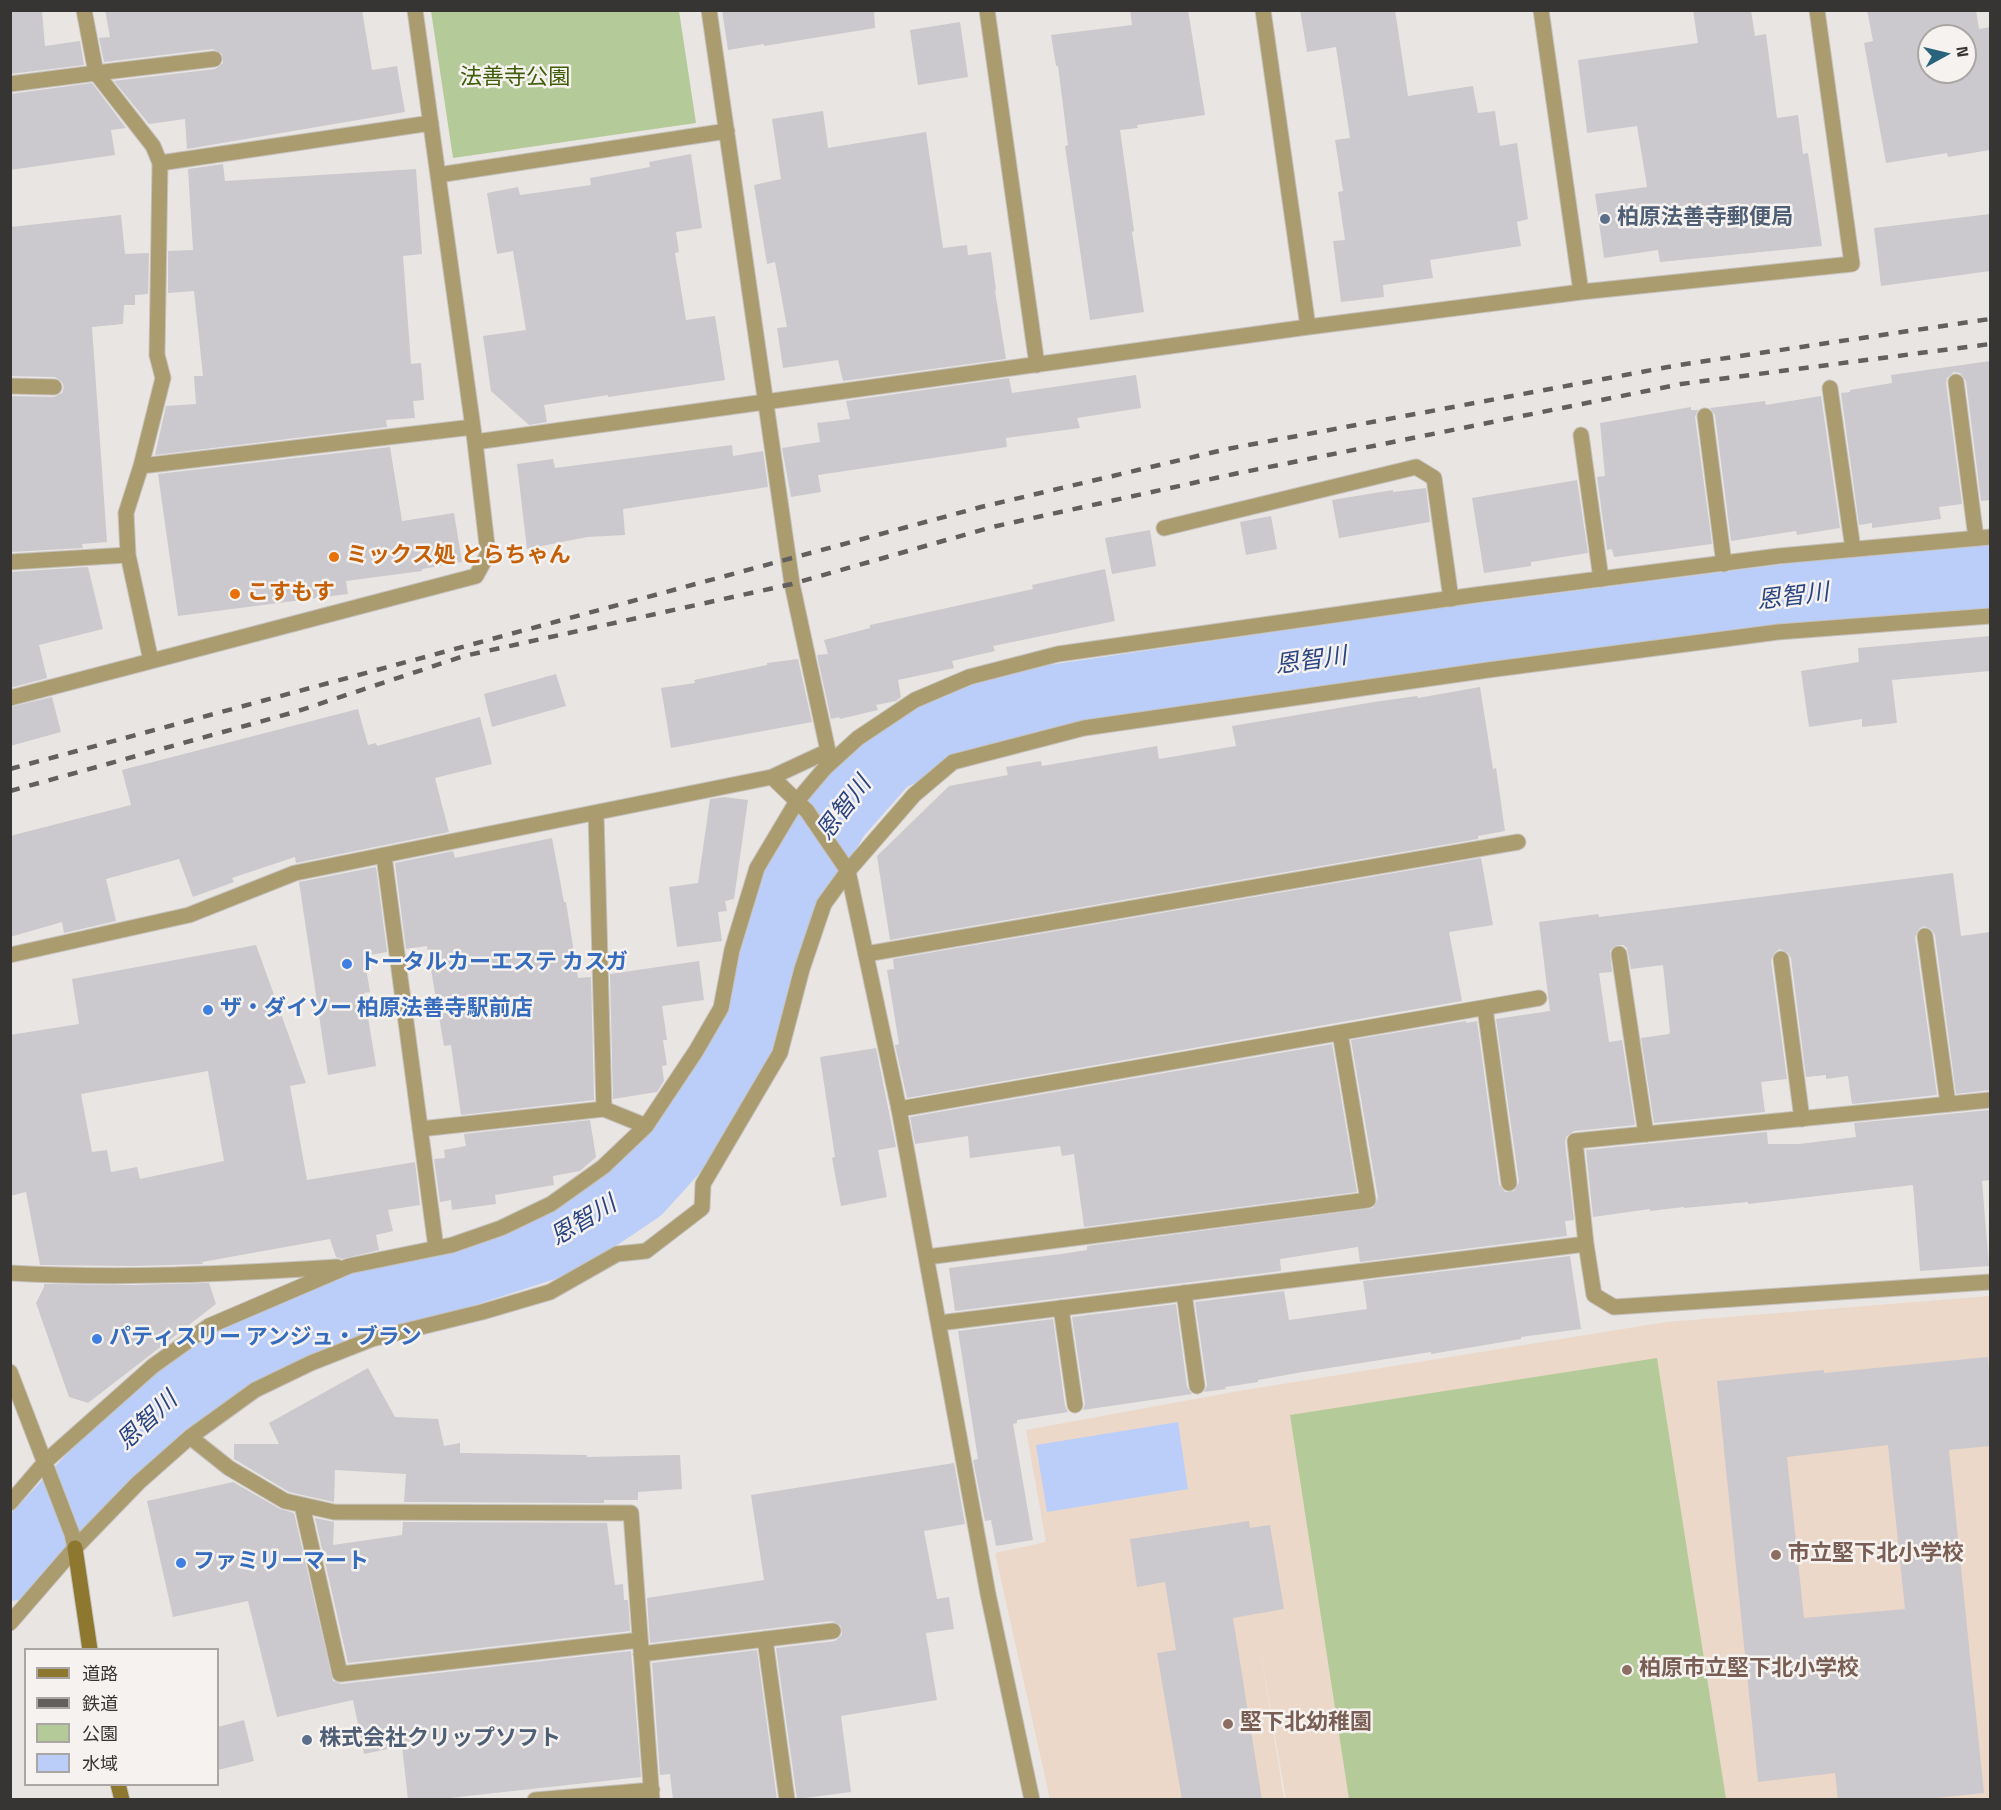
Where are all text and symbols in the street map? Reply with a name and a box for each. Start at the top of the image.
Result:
north arrow [1917,24,1977,84]
text: N [1950,45,1975,59]
park label: 法善寺公園 [460,66,570,92]
place label: 柏原法善寺郵便局 [1617,206,1793,232]
marker: 柏原法善寺郵便局 [1598,212,1612,226]
place label: ミックス処 とらちゃん [346,544,571,570]
marker: ミックス処 とらちゃん [327,550,341,564]
water label: 恩智川 [1756,579,1830,617]
place label: こすもす [247,581,335,607]
marker: こすもす [228,587,242,601]
water label: 恩智川 [1273,643,1349,681]
water label: 恩智川 [812,772,878,846]
place label: トータルカーエステ カスガ [359,951,628,977]
marker: トータルカーエステ カスガ [340,957,354,971]
place label: ザ・ダイソー 柏原法善寺駅前店 [220,997,533,1023]
marker: ザ・ダイソー 柏原法善寺駅前店 [201,1003,215,1017]
water label: 恩智川 [546,1191,622,1253]
place label: パティスリー アンジュ・ブラン [109,1326,422,1352]
marker: パティスリー アンジュ・ブラン [90,1332,104,1346]
water label: 恩智川 [112,1387,184,1457]
place label: 市立堅下北小学校 [1788,1542,1964,1568]
marker: 市立堅下北小学校 [1769,1548,1783,1562]
place label: ファミリーマート [193,1550,369,1576]
marker: ファミリーマート [174,1556,188,1570]
legend [24,1648,219,1786]
place label: 柏原市立堅下北小学校 [1639,1657,1859,1683]
text: 道路 [82,1660,118,1687]
marker: 柏原市立堅下北小学校 [1620,1663,1634,1677]
text: 鉄道 [82,1690,118,1717]
place label: 堅下北幼稚園 [1240,1711,1372,1737]
marker: 堅下北幼稚園 [1221,1717,1235,1731]
text: 公園 [82,1720,118,1747]
place label: 株式会社クリップソフト [319,1727,561,1753]
marker: 株式会社クリップソフト [300,1733,314,1747]
text: 水域 [82,1750,118,1777]

